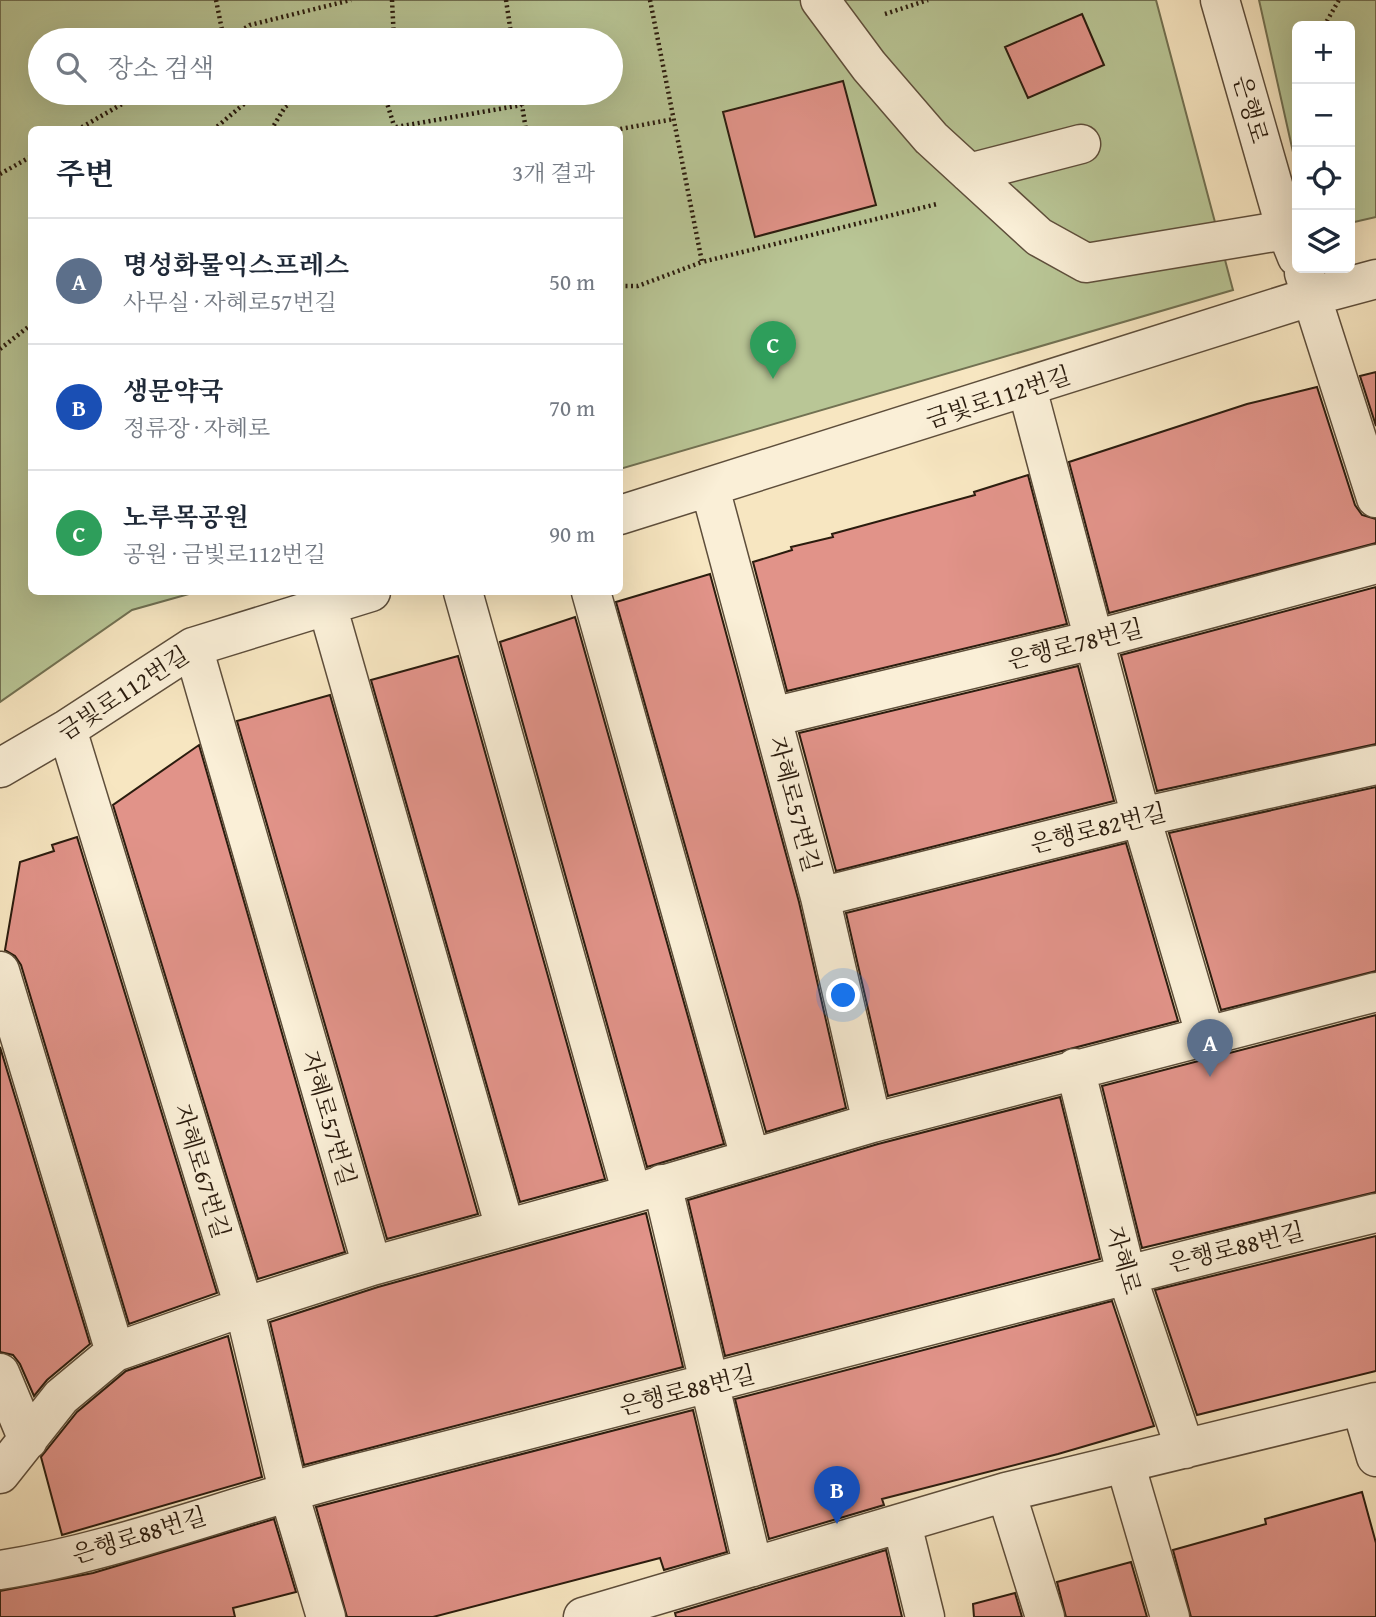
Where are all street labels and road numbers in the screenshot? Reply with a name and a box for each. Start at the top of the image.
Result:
street label: 은행로 [1225,71,1277,147]
street label: 금빛로112번길 [921,357,1075,437]
street label: 은행로78번길 [1003,610,1147,678]
street label: 금빛로112번길 [50,637,196,749]
street label: 자혜로57번길 [760,732,830,876]
street label: 은행로82번길 [1026,794,1170,862]
street label: 자혜로57번길 [293,1046,365,1190]
street label: 자혜로67번길 [165,1099,239,1243]
street label: 은행로88번길 [1164,1213,1308,1281]
street label: 자혜로 [1098,1222,1150,1298]
street label: 은행로88번길 [615,1356,759,1424]
street label: 은행로88번길 [67,1498,211,1572]

